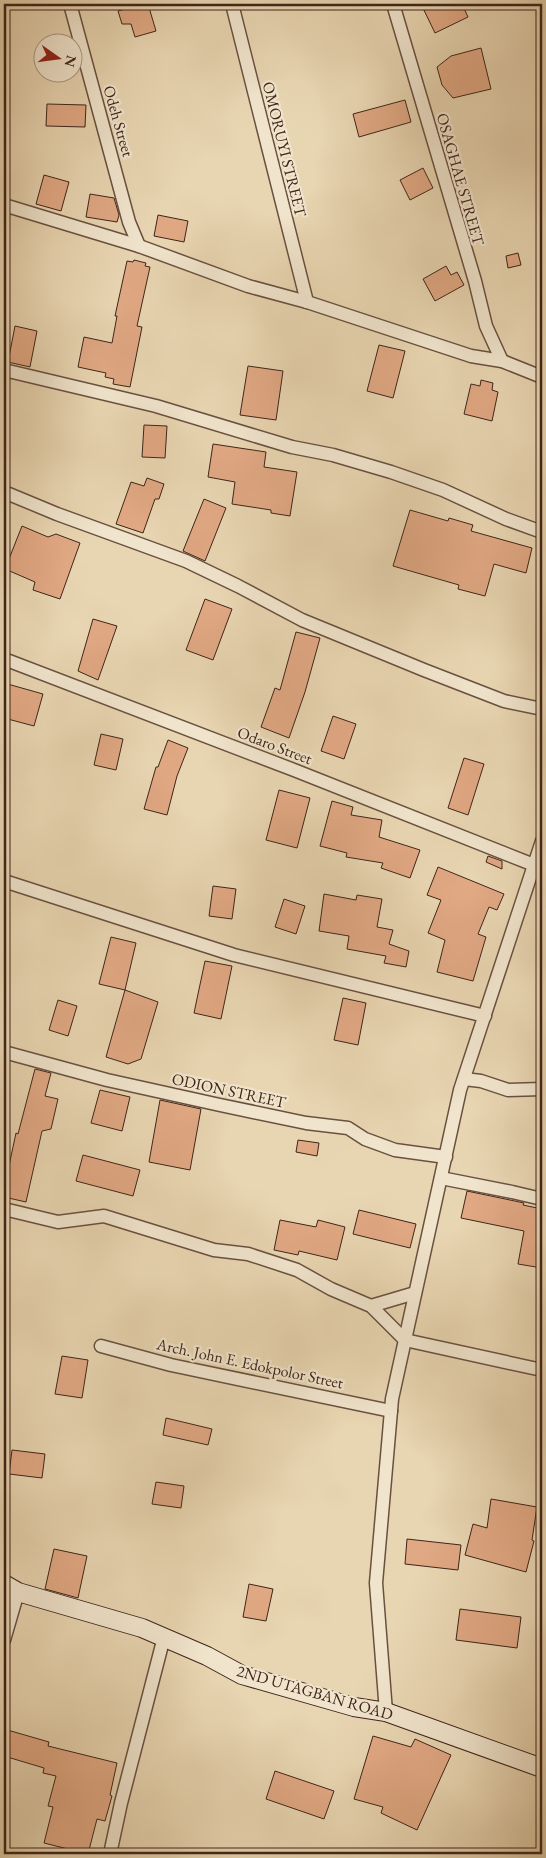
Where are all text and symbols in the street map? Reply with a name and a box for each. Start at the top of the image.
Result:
north arrow [32,32,82,82]
text: N [60,53,81,69]
street label: OMORUYI STREET [258,79,311,219]
street label: Odeh Street [98,83,139,159]
street label: OSAGHAE STREET [432,111,490,248]
street label: Odaro Street [235,722,315,769]
street label: ODION STREET [170,1068,288,1113]
street label: Arch. John E. Edokpolor Street [154,1333,345,1394]
street label: 2ND UTAGBAN ROAD [234,1660,395,1725]

